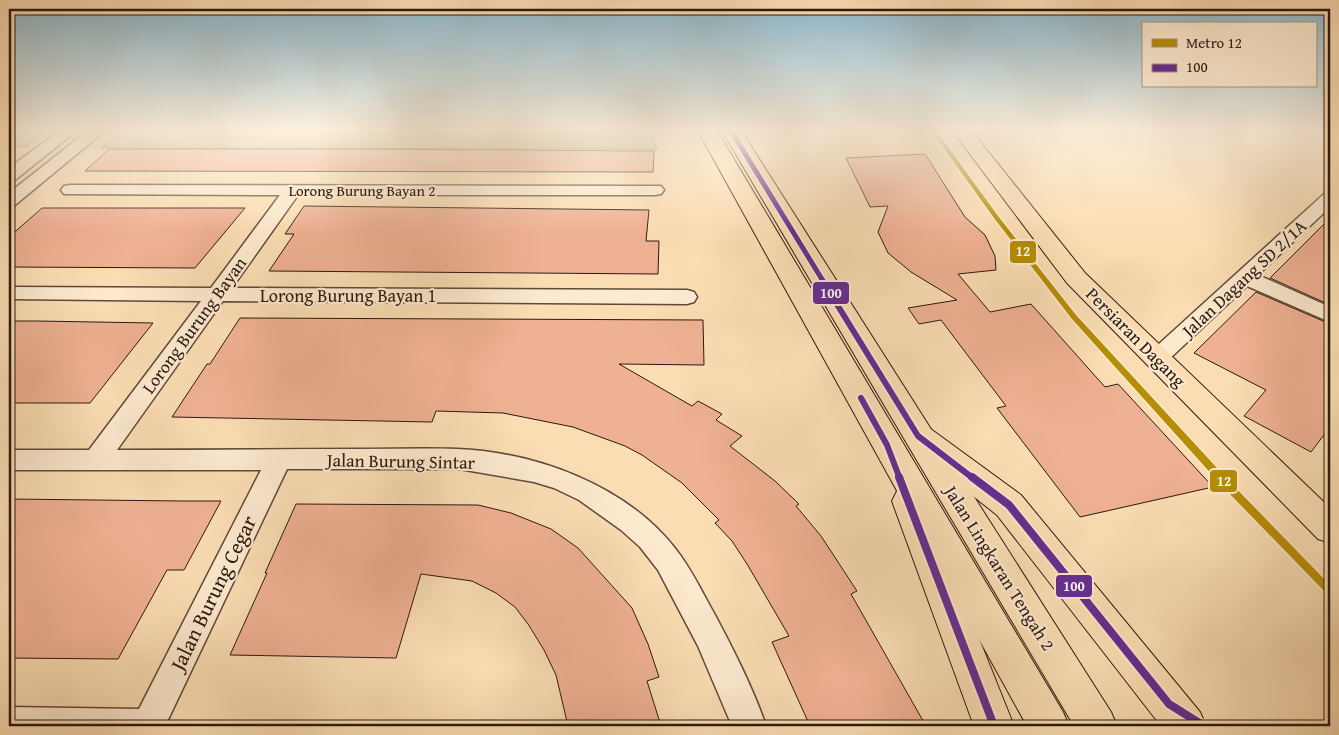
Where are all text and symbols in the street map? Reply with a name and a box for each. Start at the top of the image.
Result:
legend [1142,22,1316,88]
text: Metro 12 [1186,32,1242,53]
text: 100 [1186,56,1208,77]
street label: Lorong Burung Bayan 2 [289,180,435,201]
street label: Jalan Dagang SD 2/1A [1174,213,1313,345]
line badge: 12 [1009,240,1037,264]
text: 12 [1016,241,1030,261]
street label: Lorong Burung Bayan [135,251,253,399]
line badge: 100 [812,281,850,305]
street label: Persiaran Dagang [1080,281,1192,393]
street label: Lorong Burung Bayan 1 [260,282,436,309]
text: 100 [820,283,842,303]
street label: Jalan Burung Sintar [325,446,476,476]
line badge: 12 [1209,469,1238,493]
text: 12 [1217,471,1231,491]
street label: Jalan Lingkaran Tengah 2 [937,478,1062,656]
street label: Jalan Burung Cegar [161,510,264,679]
line badge: 100 [1055,574,1093,598]
text: 100 [1063,576,1085,596]

